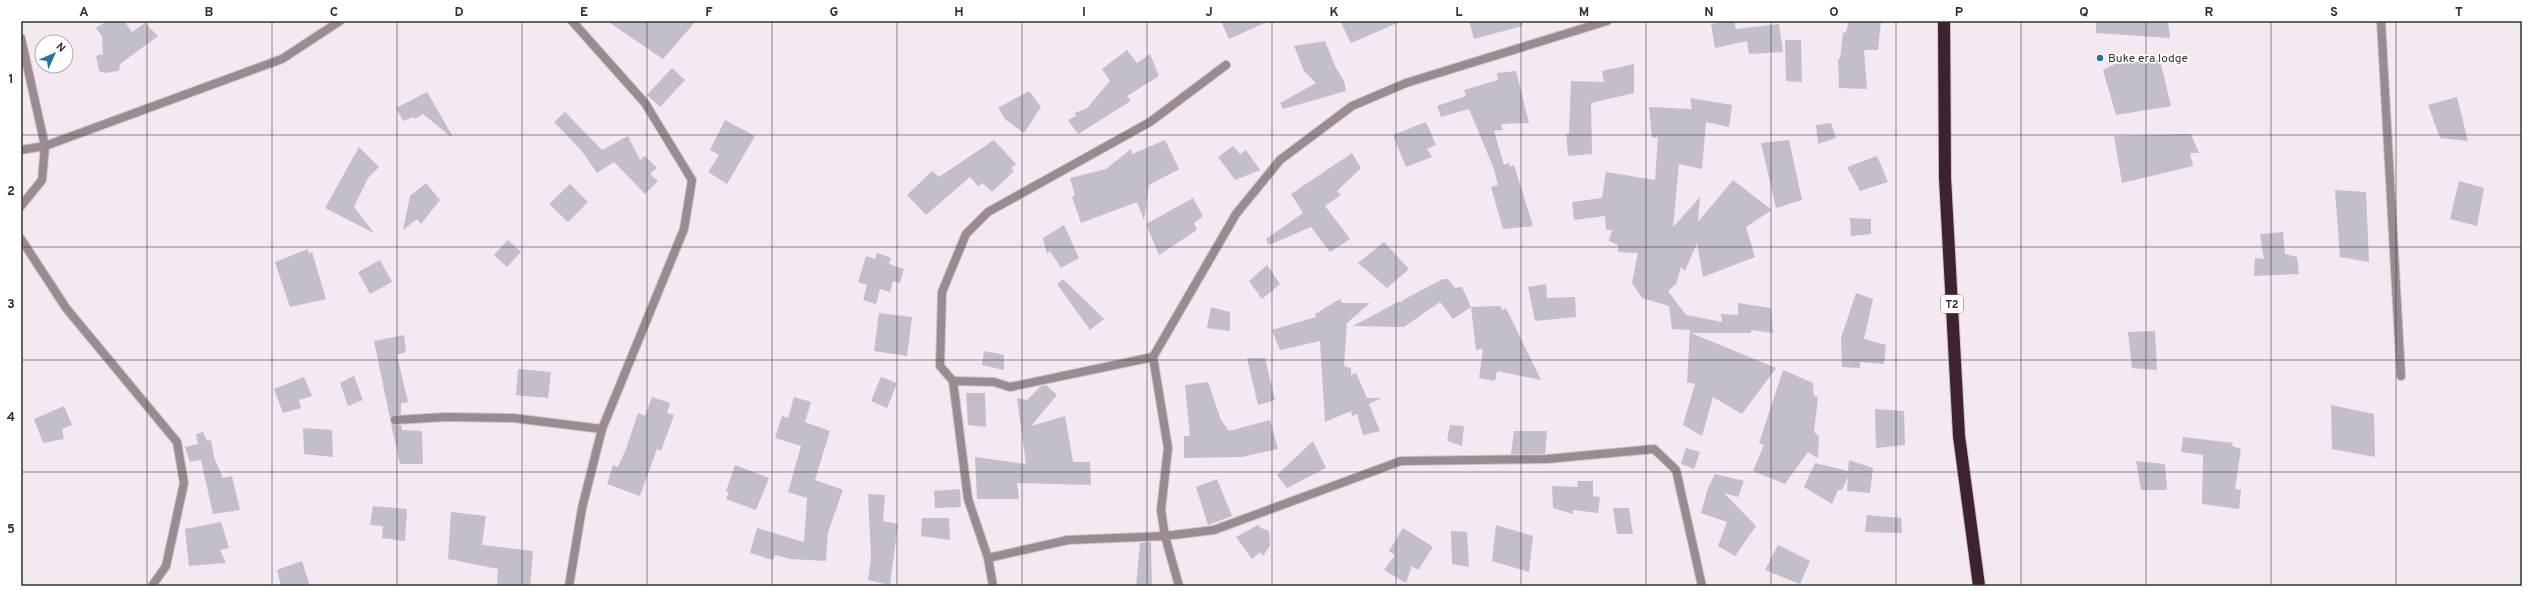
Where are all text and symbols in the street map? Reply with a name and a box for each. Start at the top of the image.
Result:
text: A [79,5,89,21]
text: B [205,5,214,21]
text: C [330,5,338,21]
text: D [454,5,464,21]
text: E [580,5,588,21]
text: F [705,5,713,21]
text: G [830,5,839,21]
text: H [954,5,964,21]
text: I [1082,5,1086,21]
text: J [1205,5,1213,21]
text: K [1329,5,1339,21]
text: L [1455,5,1463,21]
text: M [1579,5,1589,21]
text: N [1704,5,1714,21]
text: O [1829,5,1839,21]
text: P [1955,5,1964,21]
text: Q [2079,5,2089,21]
text: R [2205,5,2214,21]
text: S [2330,5,2338,21]
text: T [2455,5,2463,21]
north arrow [34,34,74,74]
text: N [53,40,68,55]
place label: Buke era lodge [2108,51,2188,67]
marker: Buke era lodge [2095,53,2105,63]
text: 1 [8,72,14,88]
text: 2 [7,184,15,200]
road number: T2 [1941,295,1963,313]
text: 3 [7,297,15,313]
text: 4 [7,410,15,426]
text: 5 [7,522,15,538]

